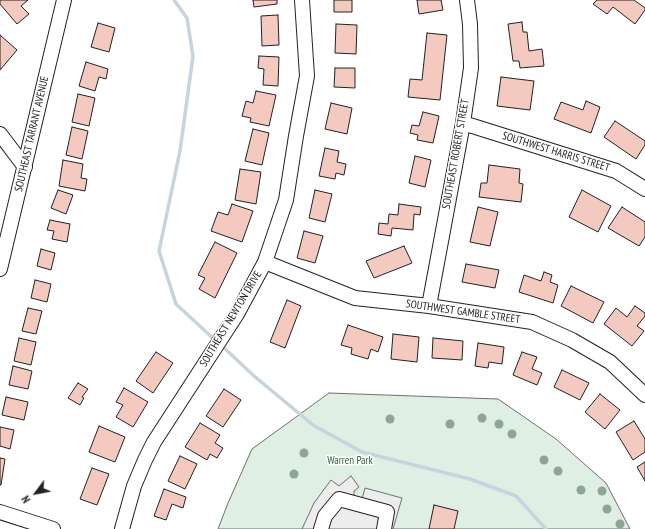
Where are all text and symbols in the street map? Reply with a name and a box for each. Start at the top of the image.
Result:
street label: SOUTHEAST TARRANT AVENUE [12,75,52,193]
street label: SOUTHEAST ROBERT STREET [440,98,472,210]
street label: SOUTHWEST HARRIS STREET [501,129,611,175]
street label: SOUTHEAST NEWTON DRIVE [197,269,265,369]
street label: SOUTHWEST GAMBLE STREET [405,297,521,327]
park label: Warren Park [327,454,373,468]
north arrow [16,473,56,513]
text: N [18,493,33,506]

